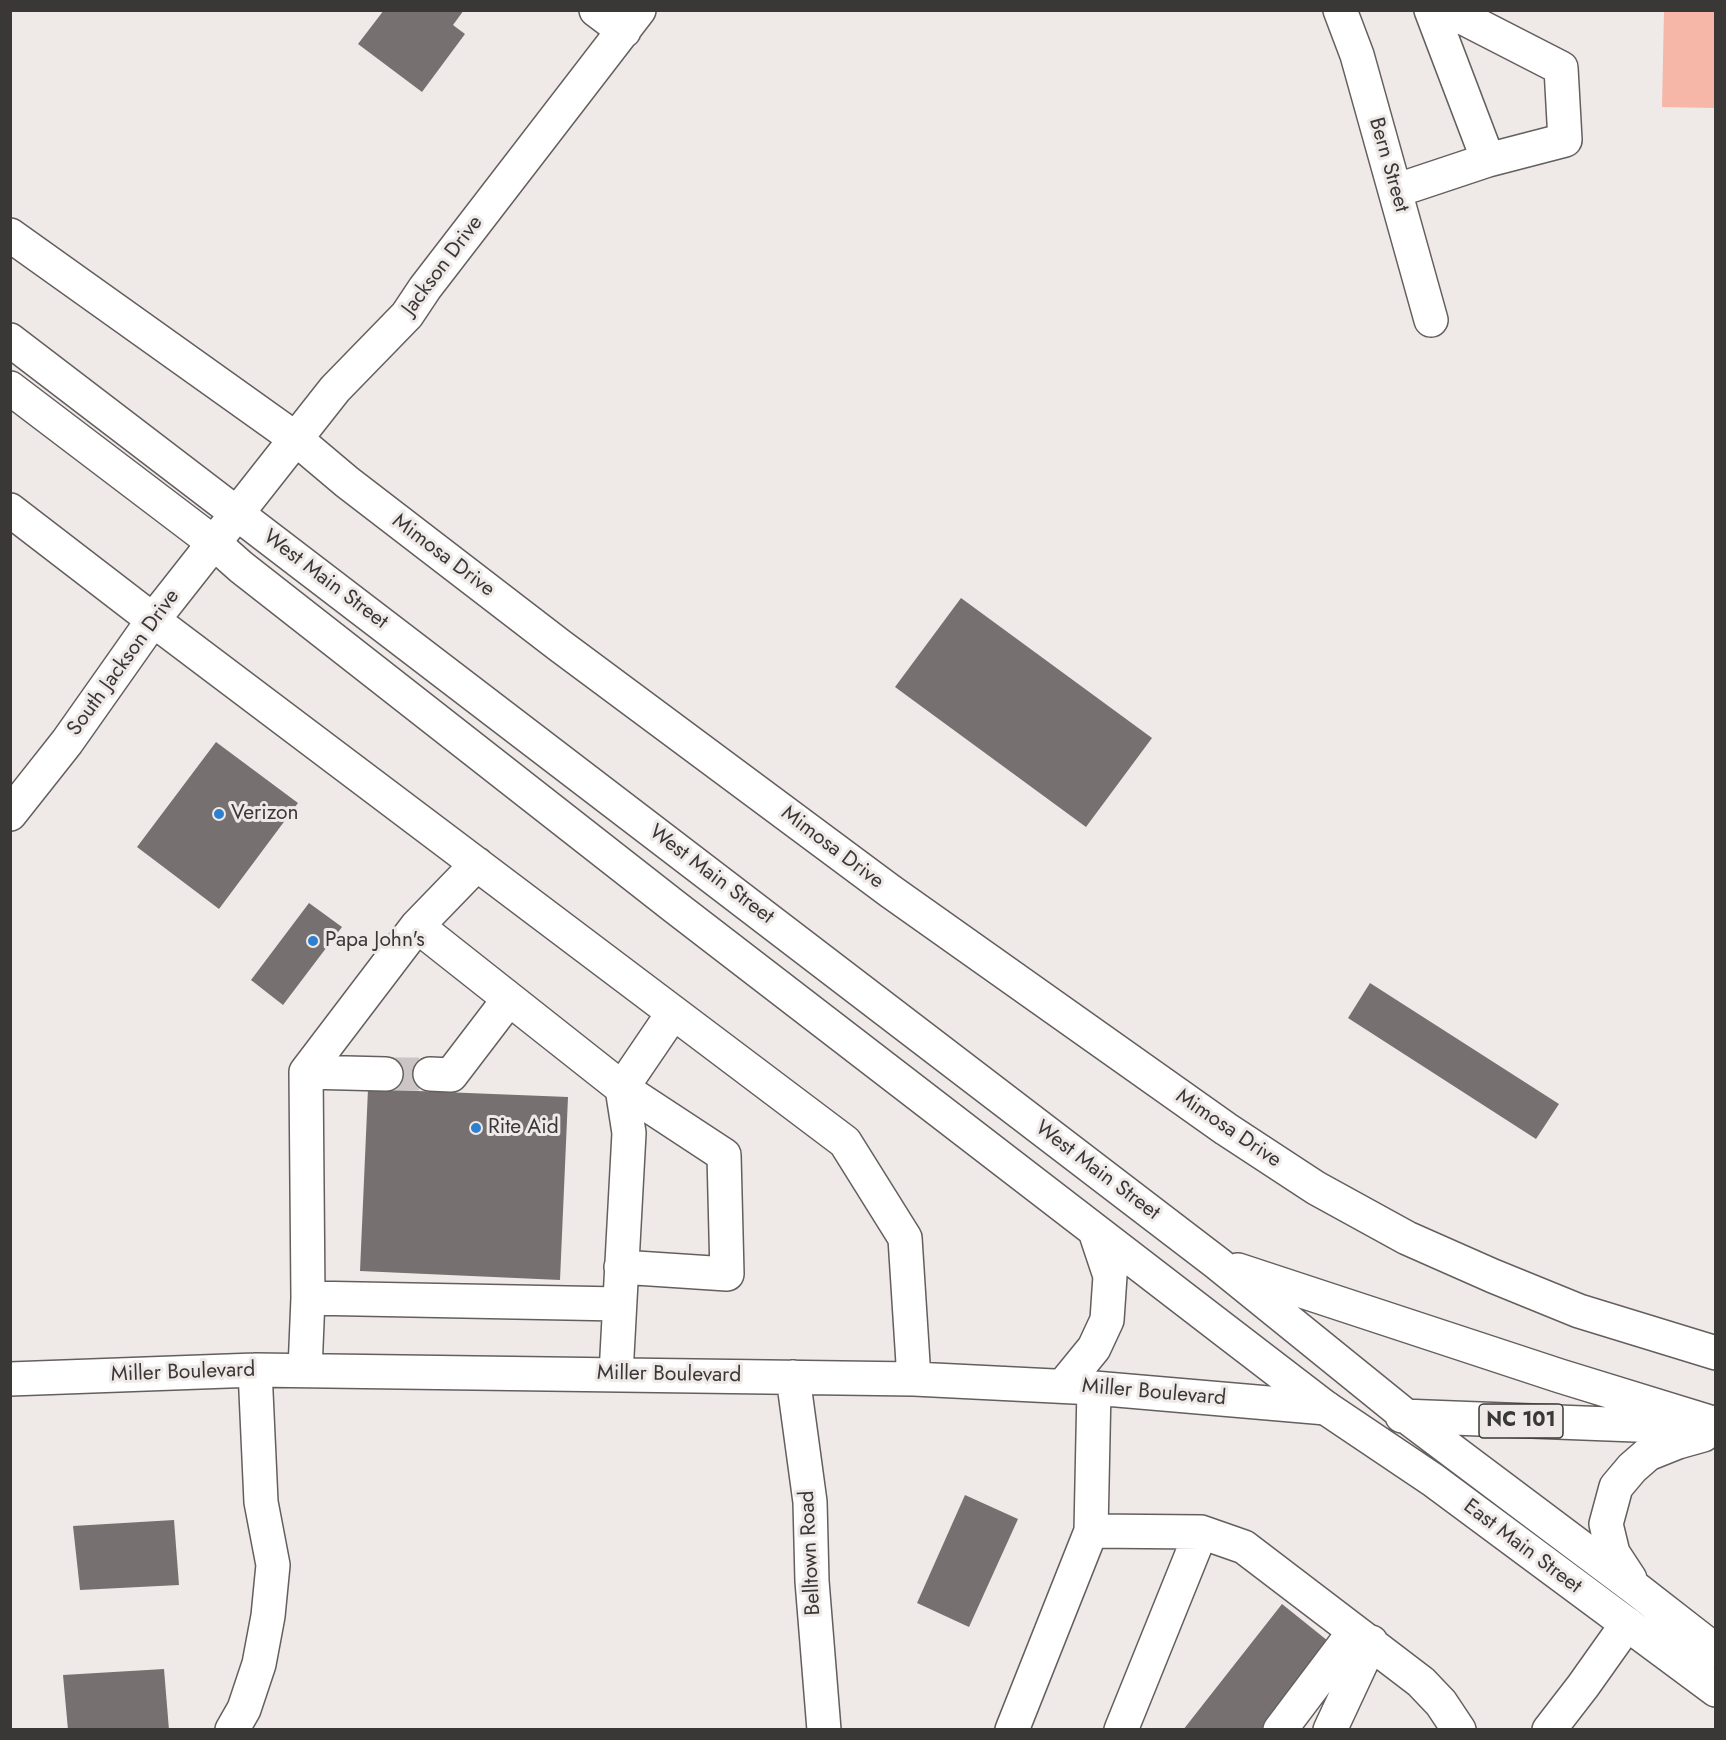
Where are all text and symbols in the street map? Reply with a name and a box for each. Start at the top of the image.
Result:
street label: Bern Street [1362,115,1414,215]
street label: Jackson Drive [397,211,489,321]
street label: Mimosa Drive [387,509,499,603]
street label: West Main Street [258,525,392,635]
street label: South Jackson Drive [62,585,186,741]
place label: Verizon [231,801,298,827]
street label: Mimosa Drive [776,801,888,895]
marker: Verizon [212,807,226,821]
street label: West Main Street [644,820,778,930]
place label: Papa John's [325,928,425,954]
marker: Papa John's [306,934,320,948]
street label: Mimosa Drive [1170,1084,1286,1174]
place label: Rite Aid [488,1115,559,1141]
street label: West Main Street [1030,1116,1164,1226]
marker: Rite Aid [469,1121,483,1135]
street label: Miller Boulevard [110,1358,256,1388]
street label: Miller Boulevard [597,1361,741,1389]
street label: Miller Boulevard [1081,1374,1227,1412]
road number: NC 101 [1479,1404,1563,1438]
street label: Belltown Road [795,1490,827,1616]
street label: East Main Street [1458,1494,1586,1600]

